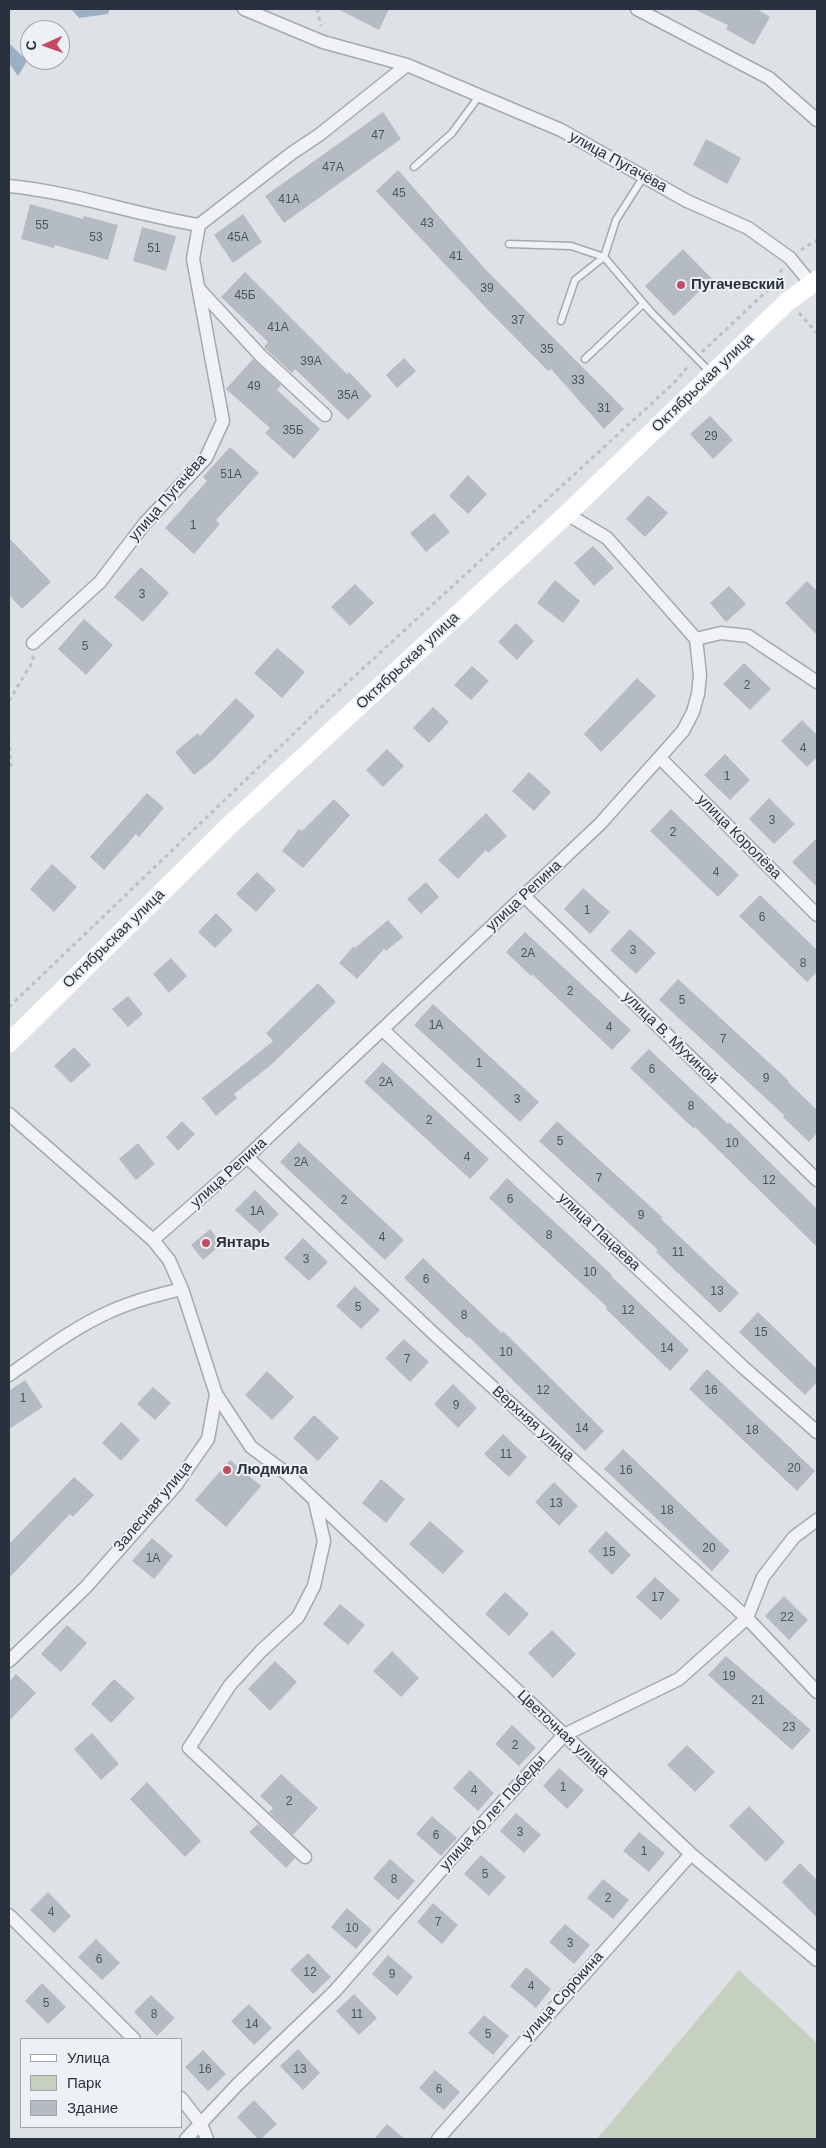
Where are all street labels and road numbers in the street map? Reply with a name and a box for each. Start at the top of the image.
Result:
street label: улица Пугачёва [566,128,670,196]
street label: Октябрьская улица [648,330,758,436]
street label: улица Пугачёва [125,451,211,545]
street label: Октябрьская улица [353,609,463,713]
street label: улица Королёва [693,791,785,883]
street label: улица Репина [483,857,565,935]
street label: Октябрьская улица [59,886,169,992]
street label: улица В. Мухиной [619,988,721,1088]
street label: улица Репина [187,1134,271,1212]
street label: улица Пацаева [554,1189,644,1275]
street label: Верхняя улица [488,1383,578,1465]
street label: Залесная улица [110,1458,196,1556]
street label: Цветочная улица [513,1687,613,1781]
street label: улица 40 лет Победы [436,1752,550,1874]
street label: улица Сорокина [519,1948,607,2044]

